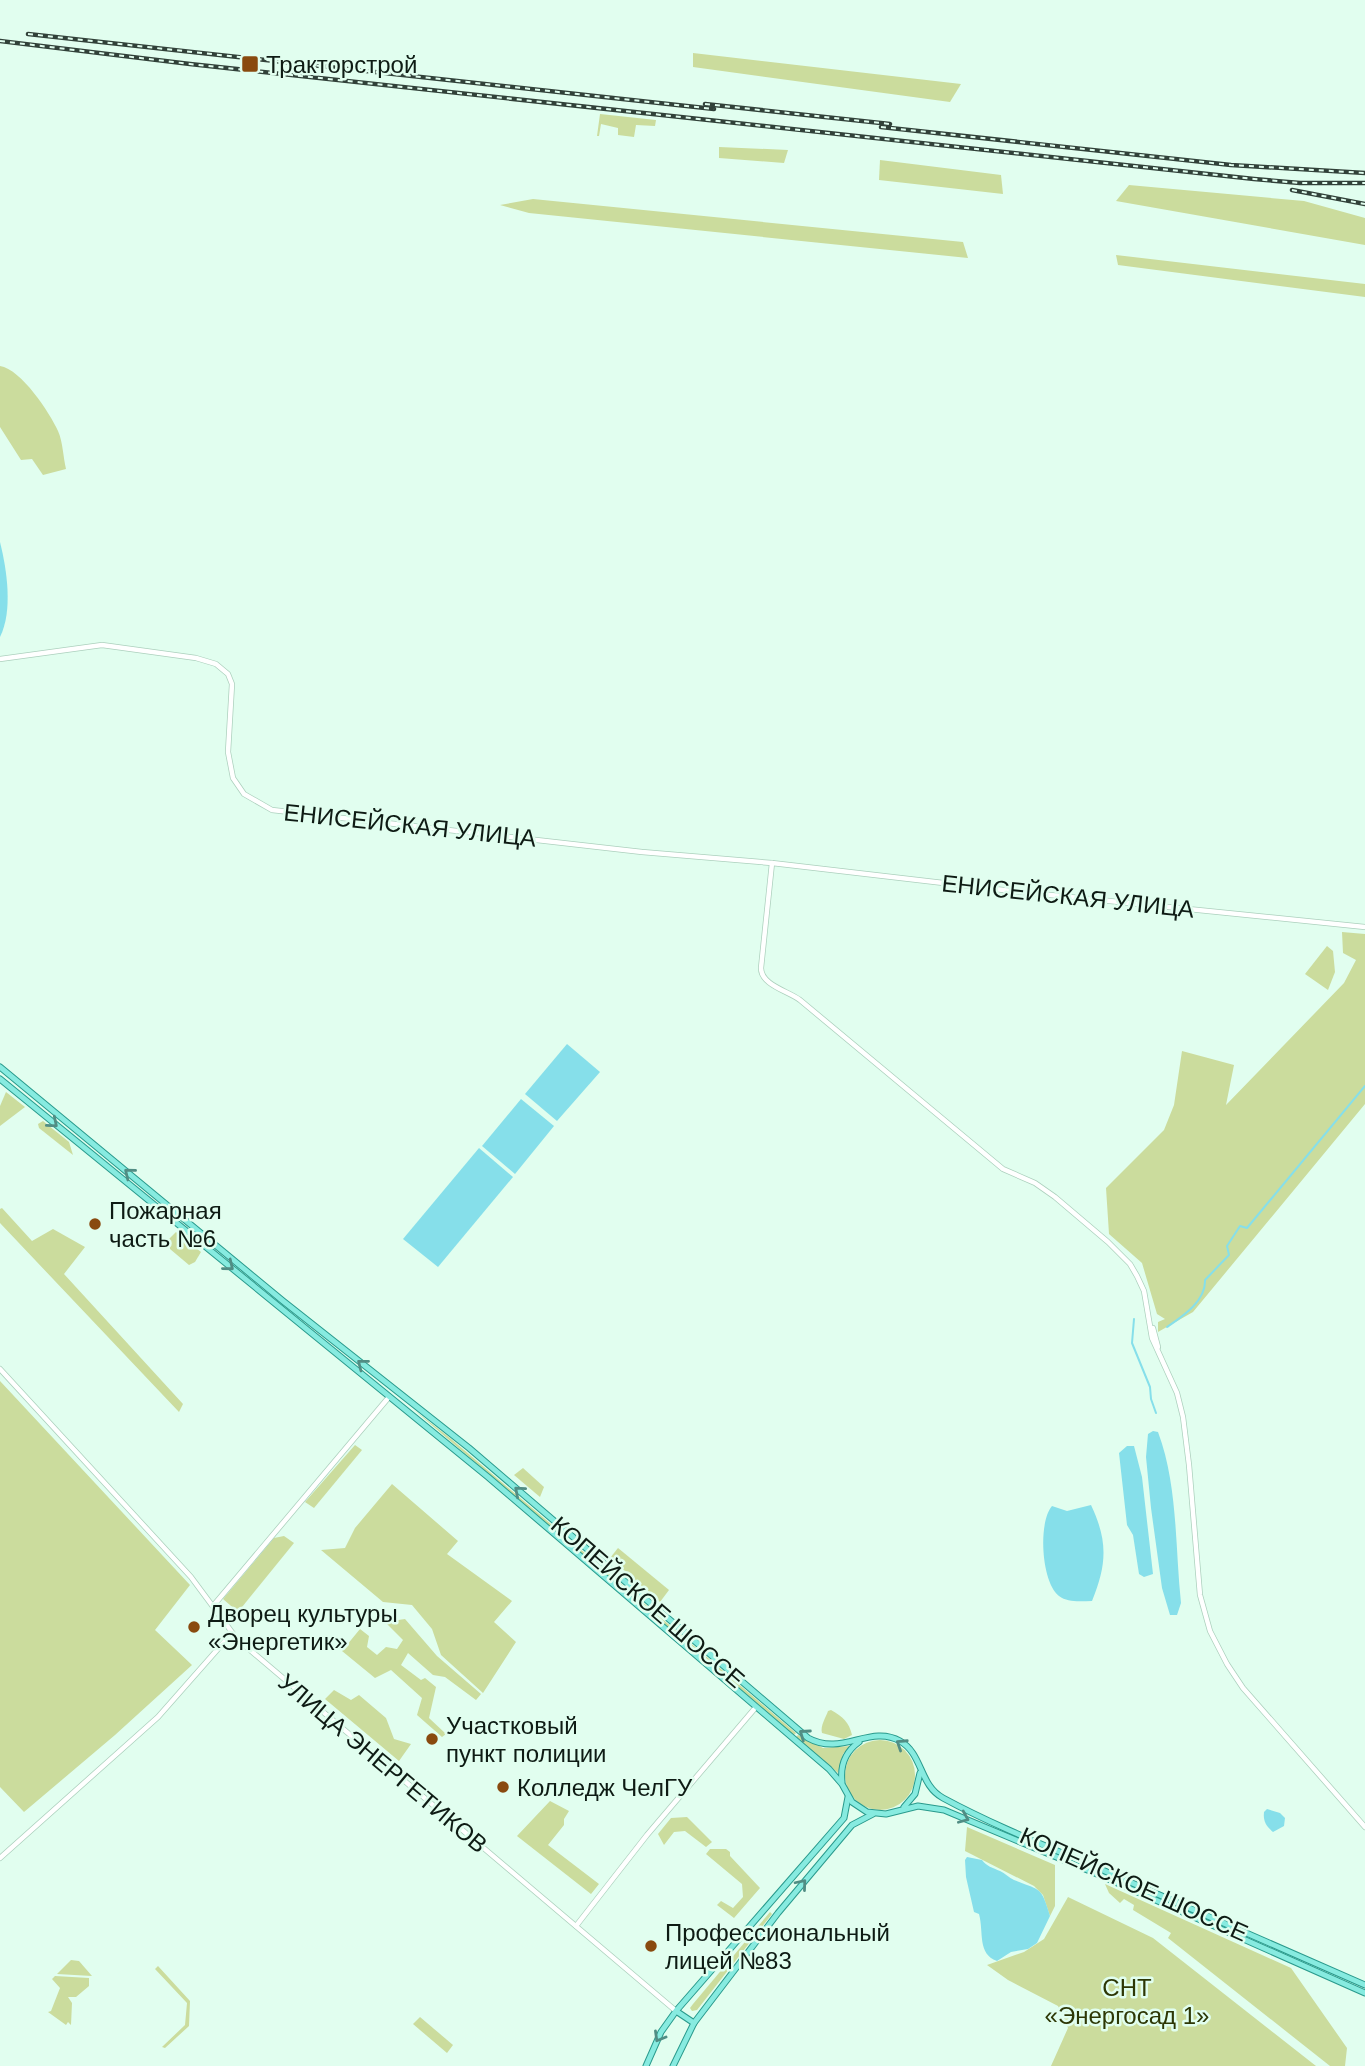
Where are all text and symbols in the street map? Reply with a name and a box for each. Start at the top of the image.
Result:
place label: Тракторстрой [266,51,417,78]
marker: Тракторстрой [240,54,260,74]
street label: ЕНИСЕЙСКАЯ УЛИЦА [282,798,538,852]
street label: ЕНИСЕЙСКАЯ УЛИЦА [940,869,1196,923]
one-way arrow [44,1115,57,1127]
one-way arrow [124,1169,136,1182]
place label: Пожарная часть №6 [109,1197,222,1252]
marker: Пожарная часть №6 [87,1216,103,1232]
one-way arrow [222,1258,234,1271]
one-way arrow [357,1359,369,1372]
one-way arrow [514,1487,527,1499]
street label: КОПЕЙСКОЕ ШОССЕ [546,1511,750,1693]
place label: Дворец культуры «Энергетик» [208,1600,398,1655]
marker: Дворец культуры «Энергетик» [186,1619,202,1635]
street label: УЛИЦА ЭНЕРГЕТИКОВ [273,1668,493,1858]
place label: Участковый пункт полиции [446,1712,606,1767]
one-way arrow [799,1730,812,1742]
marker: Участковый пункт полиции [424,1731,440,1747]
one-way arrow [896,1739,909,1752]
place label: Колледж ЧелГУ [517,1774,693,1801]
marker: Колледж ЧелГУ [495,1779,511,1795]
one-way arrow [957,1810,969,1824]
street label: КОПЕЙСКОЕ ШОССЕ [1016,1822,1252,1946]
one-way arrow [794,1880,806,1893]
place label: Профессиональный лицей №83 [665,1919,890,1974]
marker: Профессиональный лицей №83 [643,1938,659,1954]
park label: СНТ «Энергосад 1» [1045,1974,1209,2029]
one-way arrow [654,2030,667,2043]

